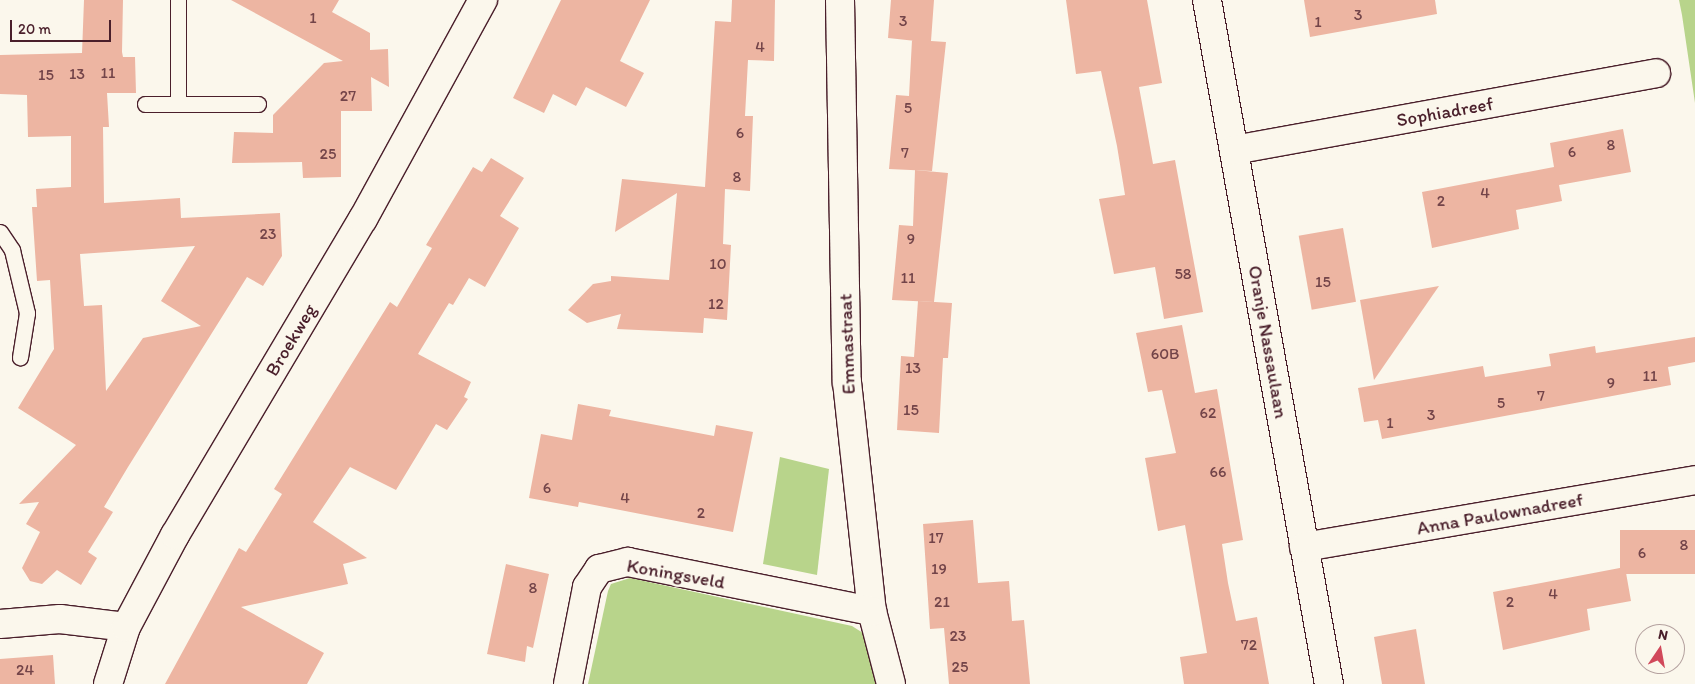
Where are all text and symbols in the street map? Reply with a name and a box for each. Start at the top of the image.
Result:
house number: 3 [1354,5,1362,25]
house number: 1 [309,8,317,28]
scale bar [12,10,114,42]
house number: 3 [899,11,907,31]
house number: 1 [1314,12,1322,32]
text: 20 m [18,20,51,38]
house number: 4 [755,37,765,57]
house number: 11 [101,63,115,83]
house number: 13 [69,64,85,84]
house number: 15 [38,65,54,85]
house number: 27 [340,86,356,106]
street label: Sophiadreef [1395,92,1495,132]
house number: 5 [904,98,912,118]
house number: 6 [736,123,744,143]
house number: 8 [1607,135,1615,155]
house number: 6 [1568,142,1576,162]
house number: 7 [901,143,909,163]
house number: 25 [320,144,336,164]
house number: 8 [733,167,741,187]
house number: 4 [1480,183,1490,203]
house number: 2 [1437,191,1445,211]
house number: 23 [259,224,277,244]
house number: 9 [907,229,915,249]
house number: 10 [709,254,727,274]
house number: 58 [1174,264,1192,284]
street label: Oranje Nassaulaan [1243,264,1293,420]
house number: 11 [901,268,915,288]
house number: 15 [1315,272,1331,292]
street label: Emmastraat [834,293,860,395]
house number: 12 [708,294,724,314]
street label: Broekweg [261,300,321,380]
house number: 60B [1151,344,1179,364]
house number: 13 [905,358,921,378]
house number: 11 [1643,366,1657,386]
house number: 9 [1607,373,1615,393]
house number: 7 [1537,386,1545,406]
house number: 5 [1497,393,1505,413]
house number: 15 [903,400,919,420]
house number: 62 [1200,403,1216,423]
house number: 3 [1427,405,1435,425]
house number: 1 [1386,413,1394,433]
house number: 66 [1210,462,1226,482]
house number: 6 [543,478,551,498]
house number: 4 [620,488,630,508]
street label: Anna Paulownadreef [1415,488,1585,540]
house number: 2 [697,503,705,523]
house number: 17 [928,528,944,548]
house number: 8 [1680,535,1688,555]
house number: 6 [1638,543,1646,563]
street label: Koningsveld [625,554,727,594]
house number: 19 [931,559,947,579]
house number: 8 [529,578,537,598]
house number: 4 [1548,584,1558,604]
house number: 21 [934,592,950,612]
house number: 2 [1506,592,1514,612]
north arrow [1635,624,1685,674]
house number: 23 [949,626,967,646]
text: N [1657,626,1669,644]
house number: 72 [1241,635,1257,655]
house number: 25 [952,657,968,677]
house number: 24 [16,660,34,680]

